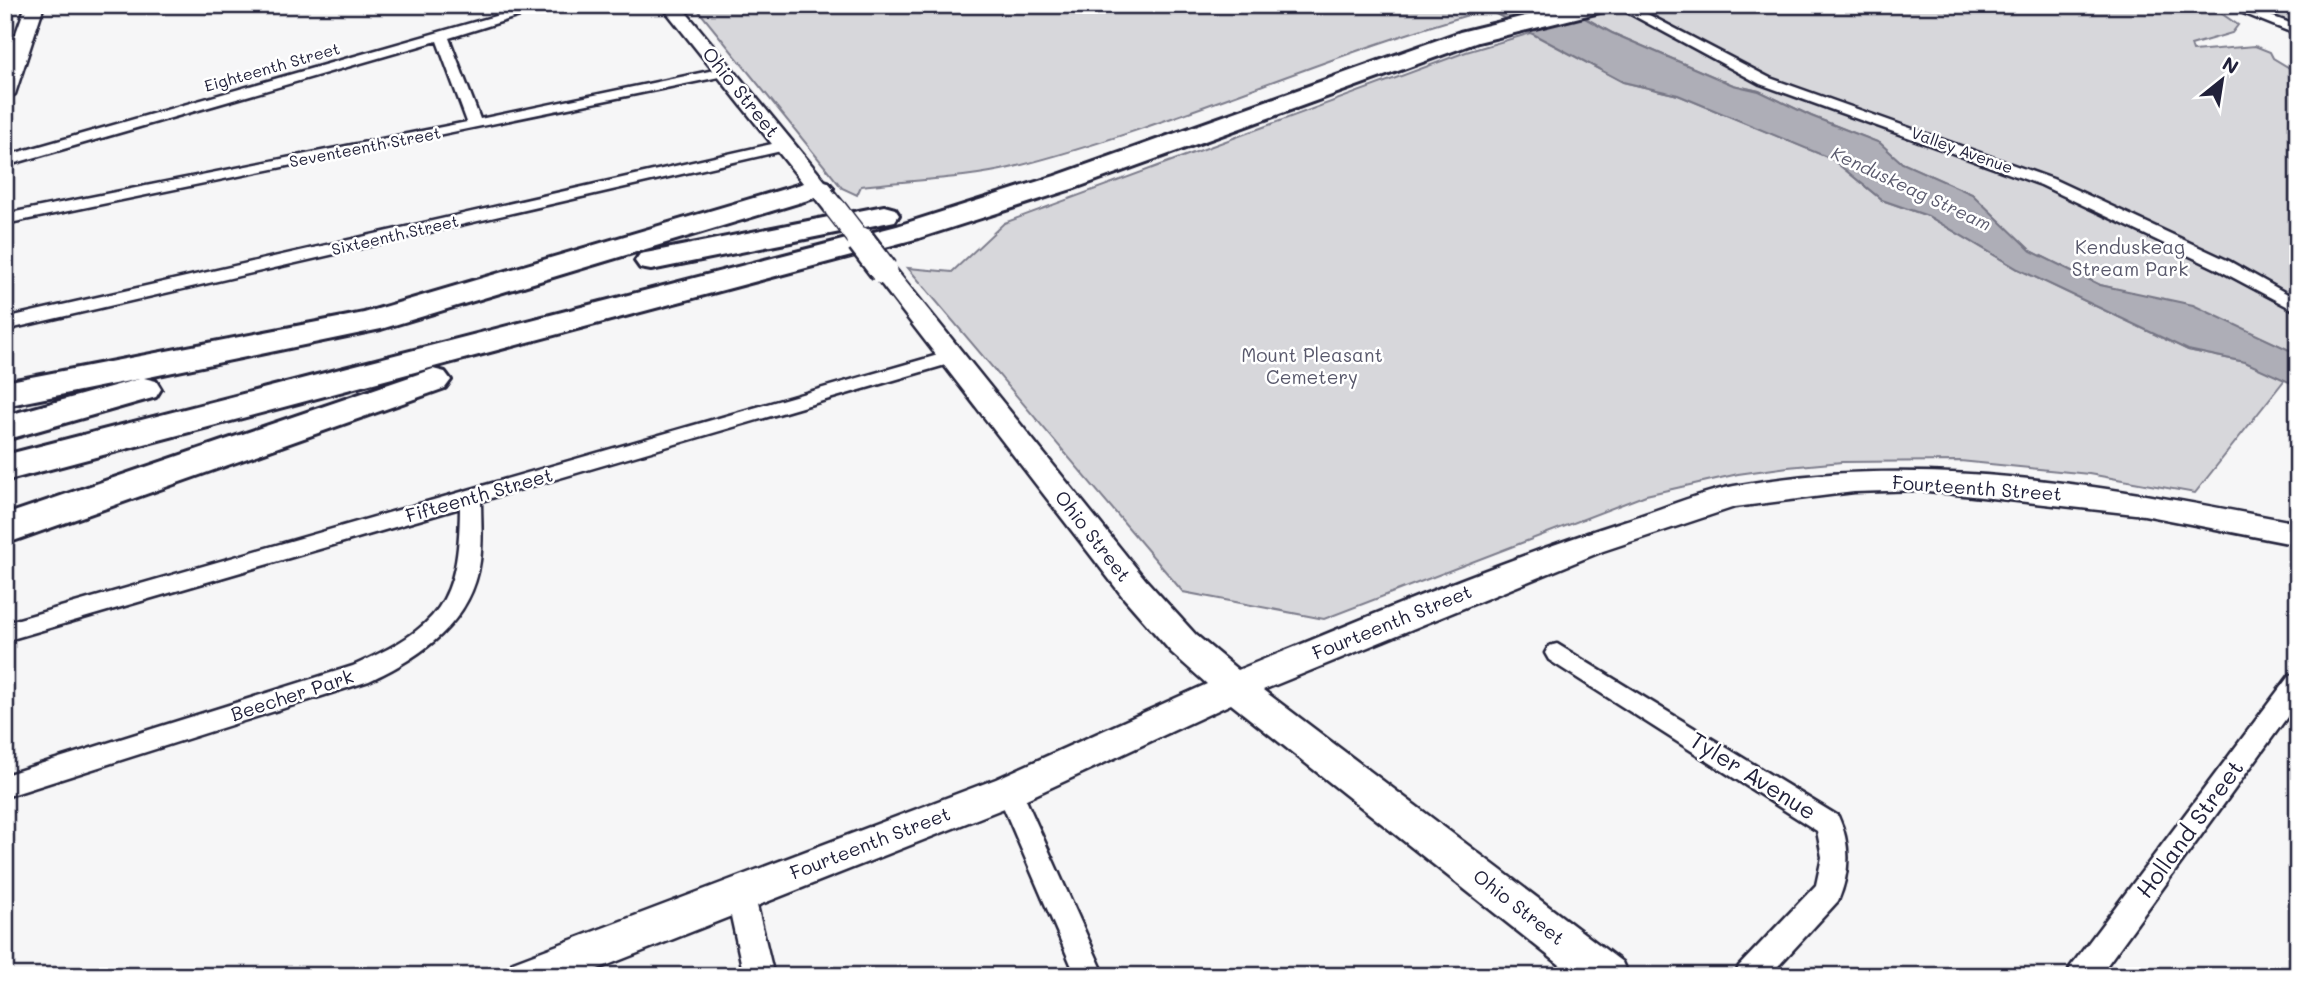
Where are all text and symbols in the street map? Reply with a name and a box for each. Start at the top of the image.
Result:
street label: Eighteenth Street [202,37,342,96]
street label: Ohio Street [697,41,786,142]
north arrow [2188,46,2258,116]
text: N [2218,50,2243,79]
street label: Valley Avenue [1908,121,2016,178]
street label: Seventeenth Street [287,122,442,172]
water label: Kenduskeag Stream [1828,140,1995,236]
street label: Sixteenth Street [329,210,461,259]
park label: Kenduskeag Stream Park [2072,234,2188,281]
park label: Mount Pleasant Cemetery [1241,342,1383,389]
street label: Fifteenth Street [402,462,555,527]
street label: Fourteenth Street [1891,469,2063,506]
street label: Ohio Street [1050,485,1137,586]
street label: Fourteenth Street [1308,578,1475,665]
street label: Beecher Park [227,663,356,726]
street label: Tyler Avenue [1685,724,1822,826]
street label: Holland Street [2129,753,2249,903]
street label: Fourteenth Street [786,800,954,885]
street label: Ohio Street [1469,863,1570,950]

